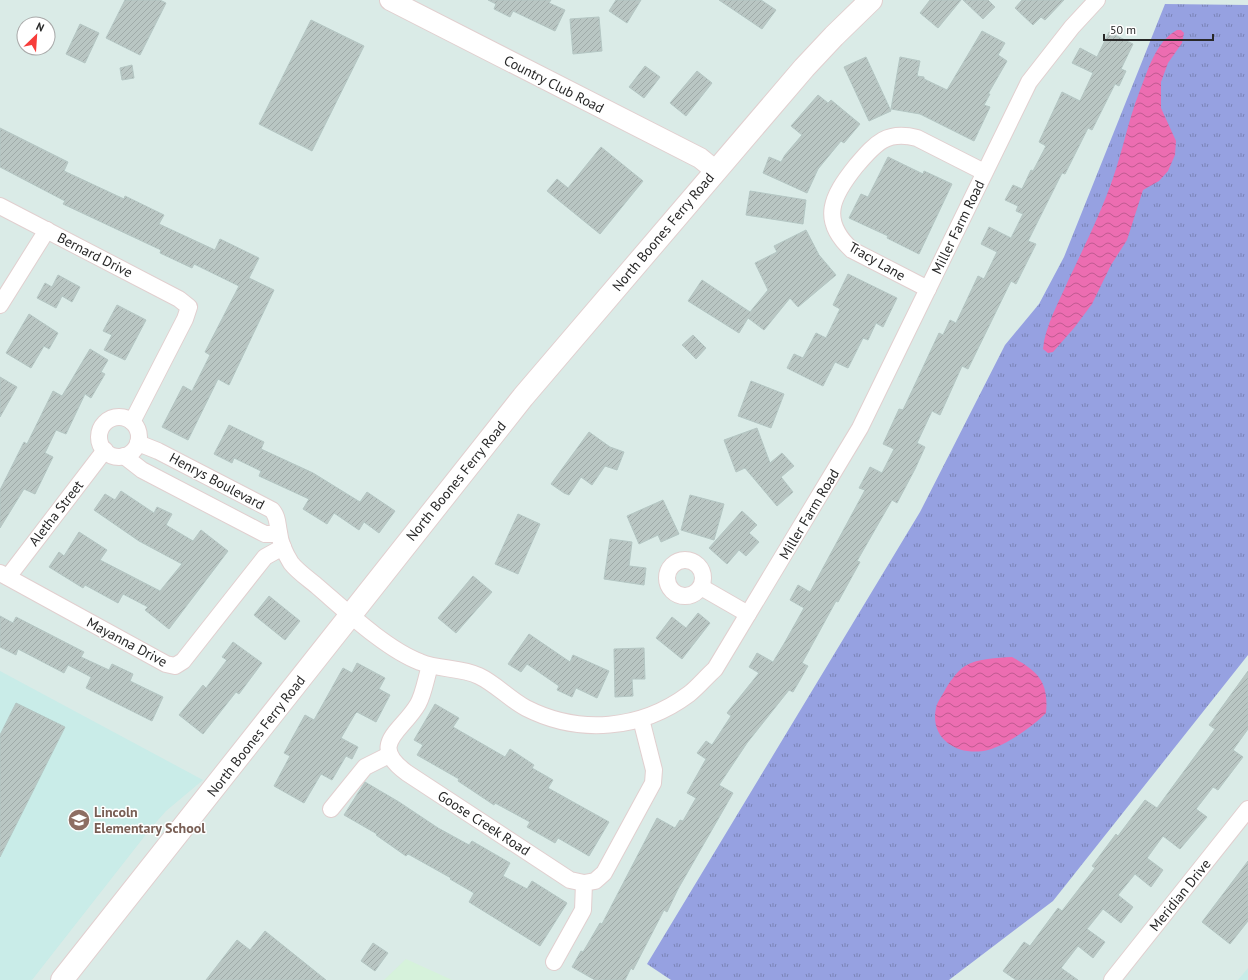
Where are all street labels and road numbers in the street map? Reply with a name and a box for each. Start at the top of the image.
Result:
street label: Country Club Road [501,51,607,117]
street label: North Boones Ferry Road [608,169,718,295]
street label: Miller Farm Road [927,177,989,277]
street label: Bernard Drive [54,228,136,282]
street label: Tracy Lane [845,238,909,284]
street label: North Boones Ferry Road [402,417,510,545]
street label: Henrys Boulevard [166,448,268,514]
street label: Miller Farm Road [775,466,843,562]
street label: Aletha Street [25,476,87,549]
street label: Mayanna Drive [84,613,170,671]
street label: North Boones Ferry Road [203,672,309,800]
street label: Goose Creek Road [434,786,534,860]
street label: Meridian Drive [1145,855,1215,935]

